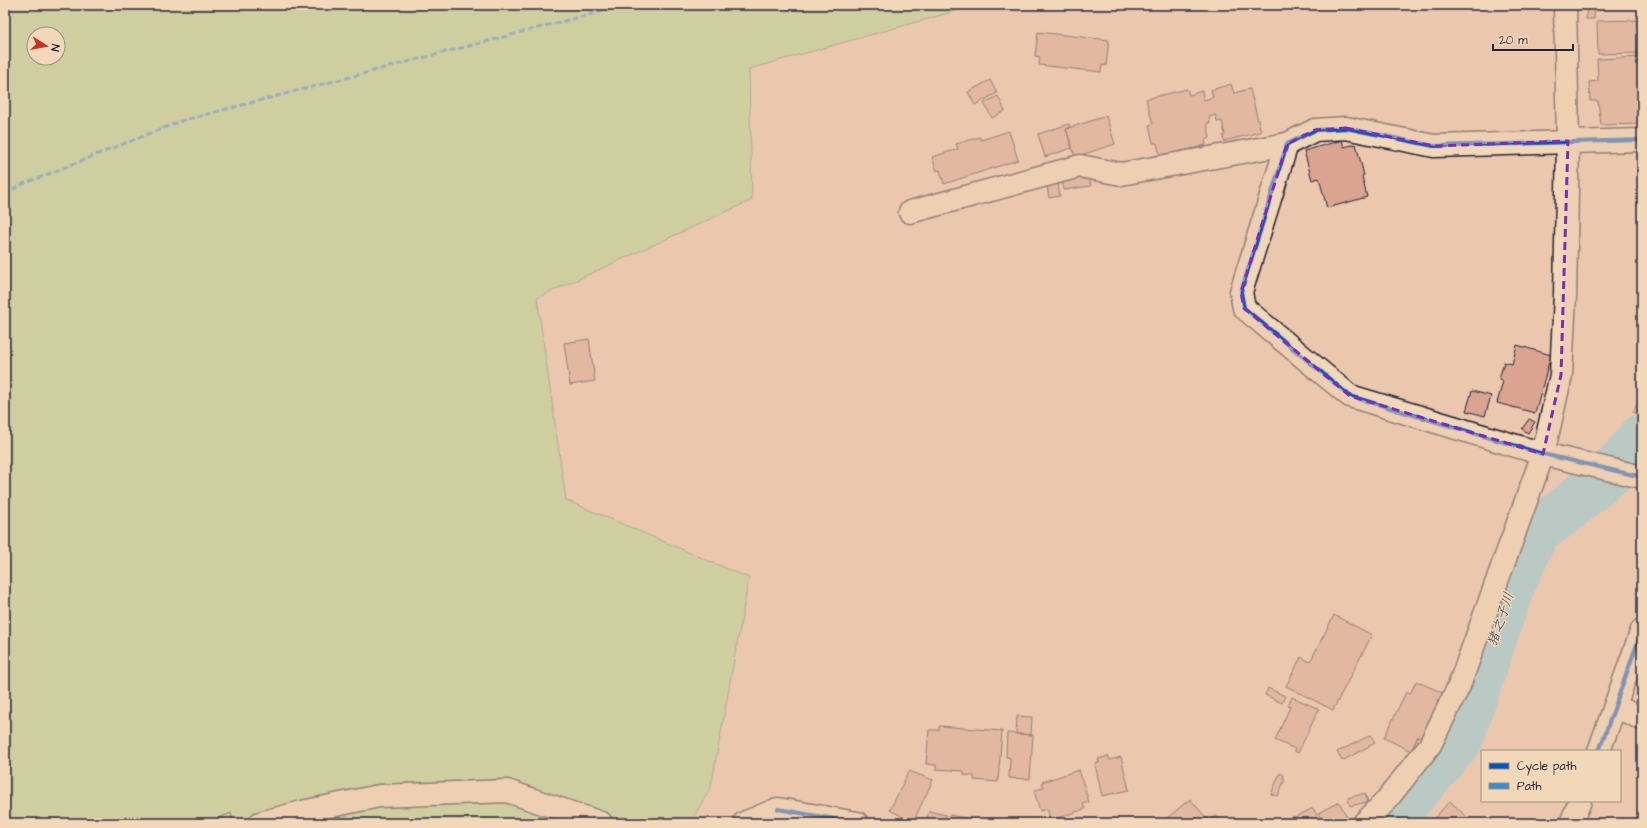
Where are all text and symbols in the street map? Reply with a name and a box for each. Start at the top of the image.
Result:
north arrow [26,26,66,66]
scale bar [1493,26,1573,52]
text: 20 m [1499,32,1528,49]
text: N [47,43,63,53]
water label: 猪之子川 [1482,590,1520,649]
legend [1481,750,1621,802]
text: Cycle path [1517,758,1576,776]
text: Path [1517,778,1542,795]

